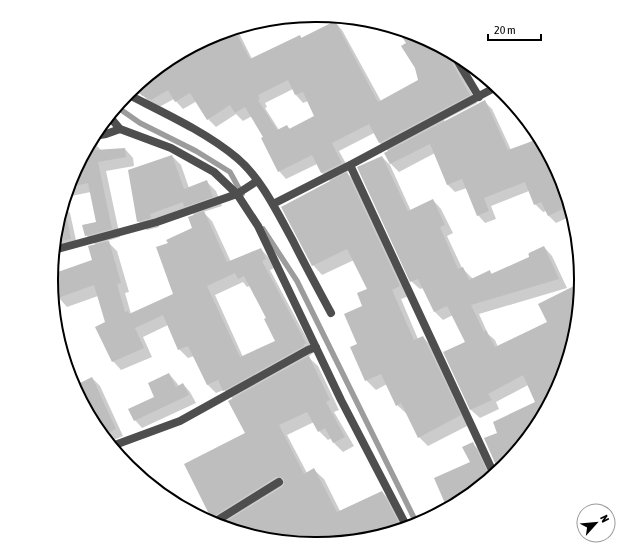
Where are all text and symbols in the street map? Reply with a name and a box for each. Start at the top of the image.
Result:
scale bar [488,16,541,42]
text: 20 m [494,23,516,37]
north arrow [576,503,616,543]
text: N [598,513,612,524]

